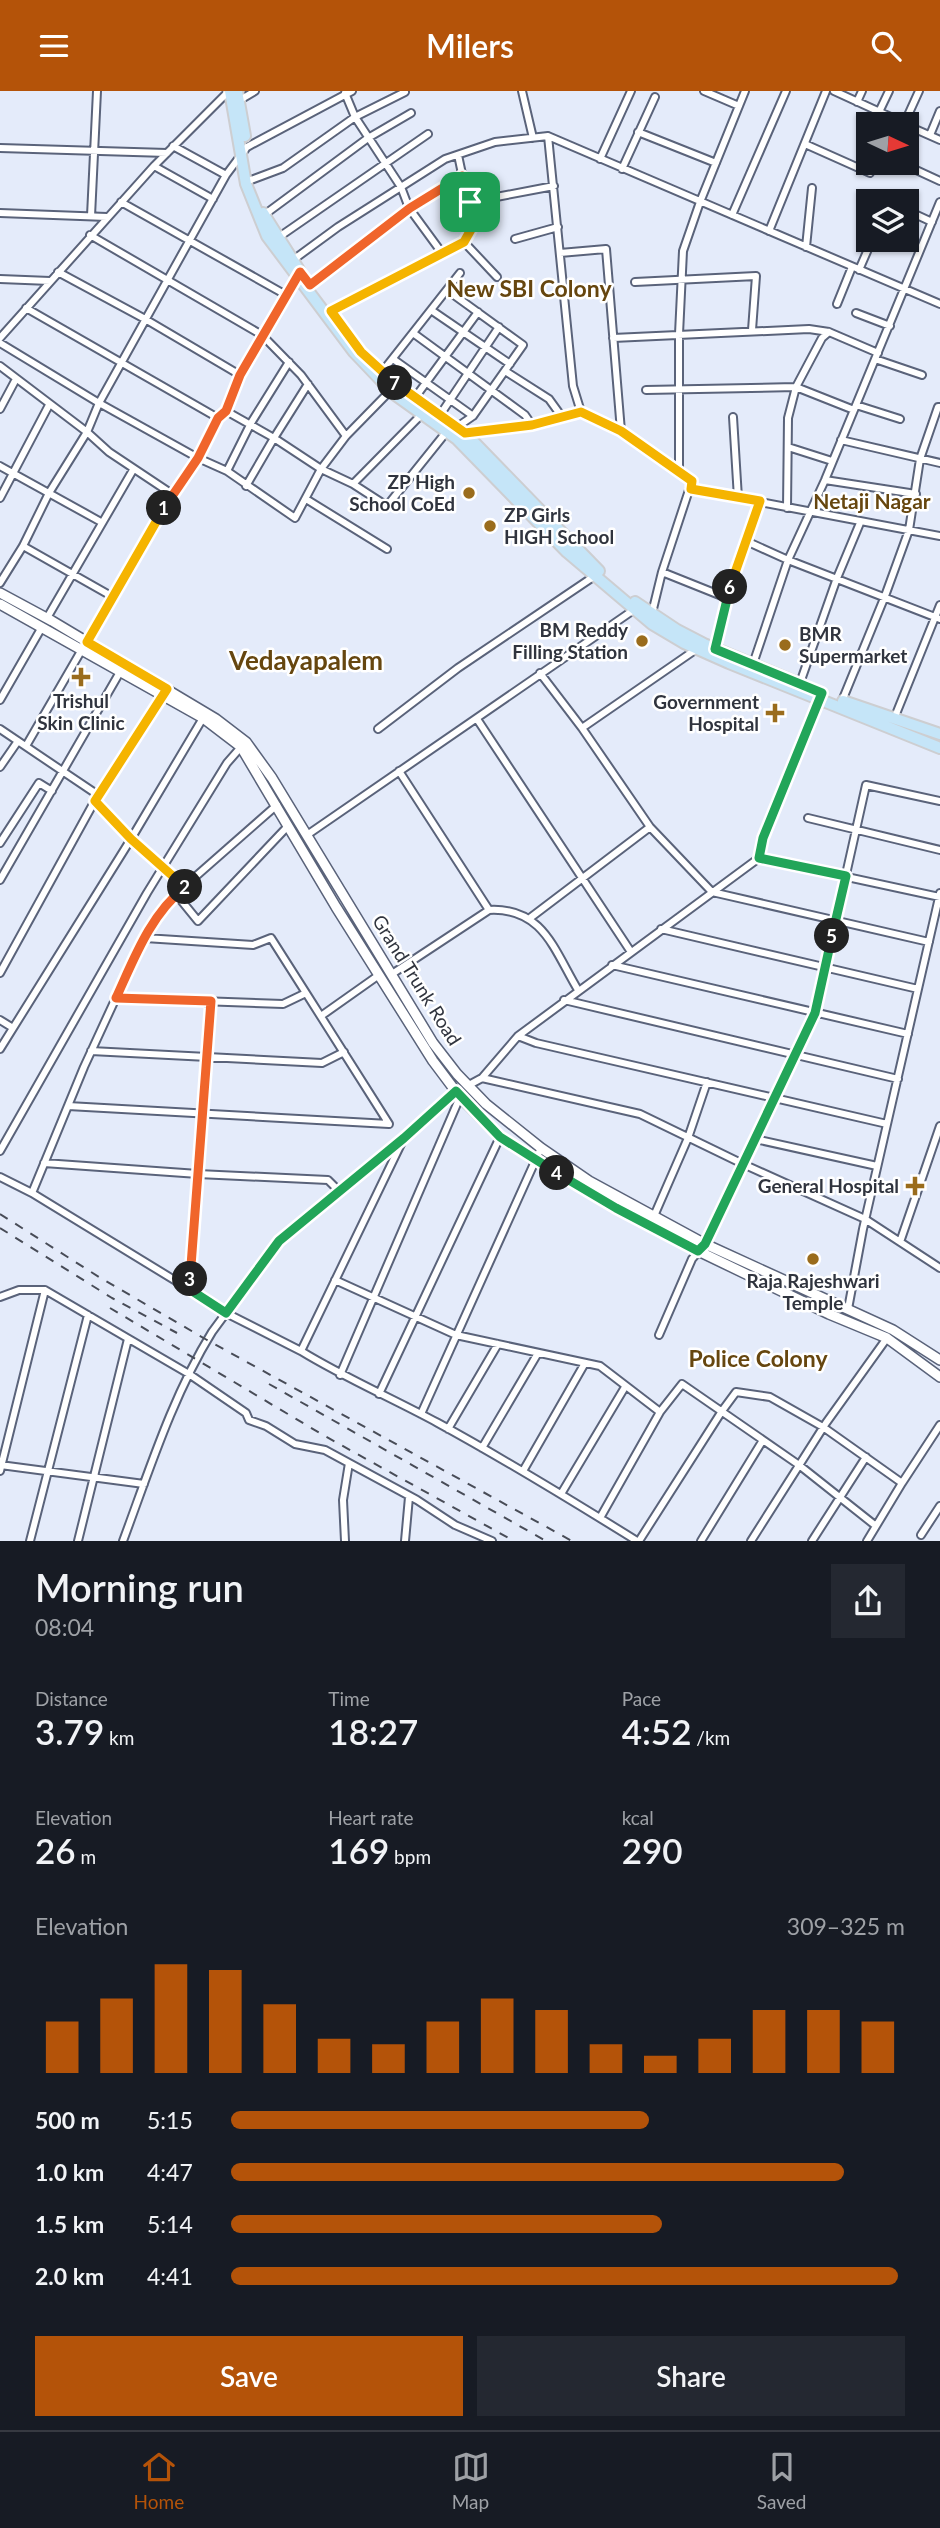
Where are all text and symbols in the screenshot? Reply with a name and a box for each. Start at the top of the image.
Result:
text: Milers [426,26,514,65]
icon: menu [35,27,73,65]
icon: search [867,27,905,65]
north arrow [856,112,919,175]
map controls [856,112,919,252]
pin [440,172,500,232]
icon: arrive [451,183,489,221]
button: layers [856,189,919,252]
district label: New SBI Colony [446,274,612,302]
pin: 7 [378,365,412,401]
text: 7 [389,371,400,394]
place label: ZP High School CoEd [349,470,455,515]
marker: ZP High School CoEd [461,485,477,501]
district label: Netaji Nagar [813,488,931,513]
pin: 1 [146,491,182,525]
text: 1 [158,496,169,519]
place label: ZP Girls HIGH School [504,503,614,548]
marker: ZP Girls HIGH School [482,518,498,534]
pin: 6 [712,569,748,605]
text: 6 [724,575,735,598]
place label: BM Reddy Filling Station [512,618,629,663]
place label: BMR Supermarket [799,622,907,667]
marker: BM Reddy Filling Station [634,633,650,649]
marker: BMR Supermarket [777,637,793,653]
district label: Vedayapalem [228,644,383,676]
marker: Trishul Skin Clinic [71,667,91,687]
place label: Trishul Skin Clinic [37,689,125,734]
place label: Government Hospital [653,690,759,735]
marker: Government Hospital [765,703,785,723]
pin: 2 [168,869,202,905]
text: 2 [179,875,190,898]
street label: Grand Trunk Road [368,910,467,1049]
pin: 5 [814,919,850,953]
text: 5 [826,924,837,947]
pin: 4 [540,1155,574,1191]
text: 4 [551,1161,562,1184]
place label: General Hospital [758,1174,899,1197]
marker: General Hospital [905,1176,925,1196]
marker: Raja Rajeshwari Temple [805,1251,821,1267]
pin: 3 [172,1261,208,1297]
text: 3 [184,1267,195,1290]
place label: Raja Rajeshwari Temple [746,1269,880,1314]
district label: Police Colony [688,1344,828,1372]
text: Morning run [35,1564,244,1610]
button: share [831,1564,905,1638]
text: 08:04 [35,1613,94,1641]
text: Distance [35,1687,108,1710]
text: Time [328,1687,370,1710]
text: Pace [622,1687,661,1710]
text: 3.79 [35,1710,104,1752]
text: 18:27 [328,1710,418,1752]
text: 4:52 [622,1710,691,1752]
text: km [104,1726,134,1749]
text: /km [691,1726,730,1749]
text: Elevation [35,1806,112,1829]
text: Heart rate [328,1806,414,1829]
text: kcal [622,1806,654,1829]
text: 26 [35,1829,76,1871]
text: 169 [328,1829,389,1871]
text: 290 [622,1829,683,1871]
text: m [76,1845,96,1868]
text: bpm [389,1845,431,1868]
text: Elevation [35,1912,128,1940]
text: 309–325 m [787,1912,905,1940]
text: 500 m [35,2106,100,2134]
text: 5:15 [147,2106,193,2134]
text: 1.0 km [35,2158,104,2186]
text: 4:47 [147,2158,193,2186]
text: 1.5 km [35,2210,104,2238]
text: 5:14 [147,2210,193,2238]
text: 2.0 km [35,2262,104,2290]
text: 4:41 [147,2262,193,2290]
button: Save [35,2336,463,2416]
button: Share [477,2336,905,2416]
tab: Home [134,2448,184,2513]
tab: Map [452,2448,490,2513]
tab: Saved [757,2448,806,2513]

